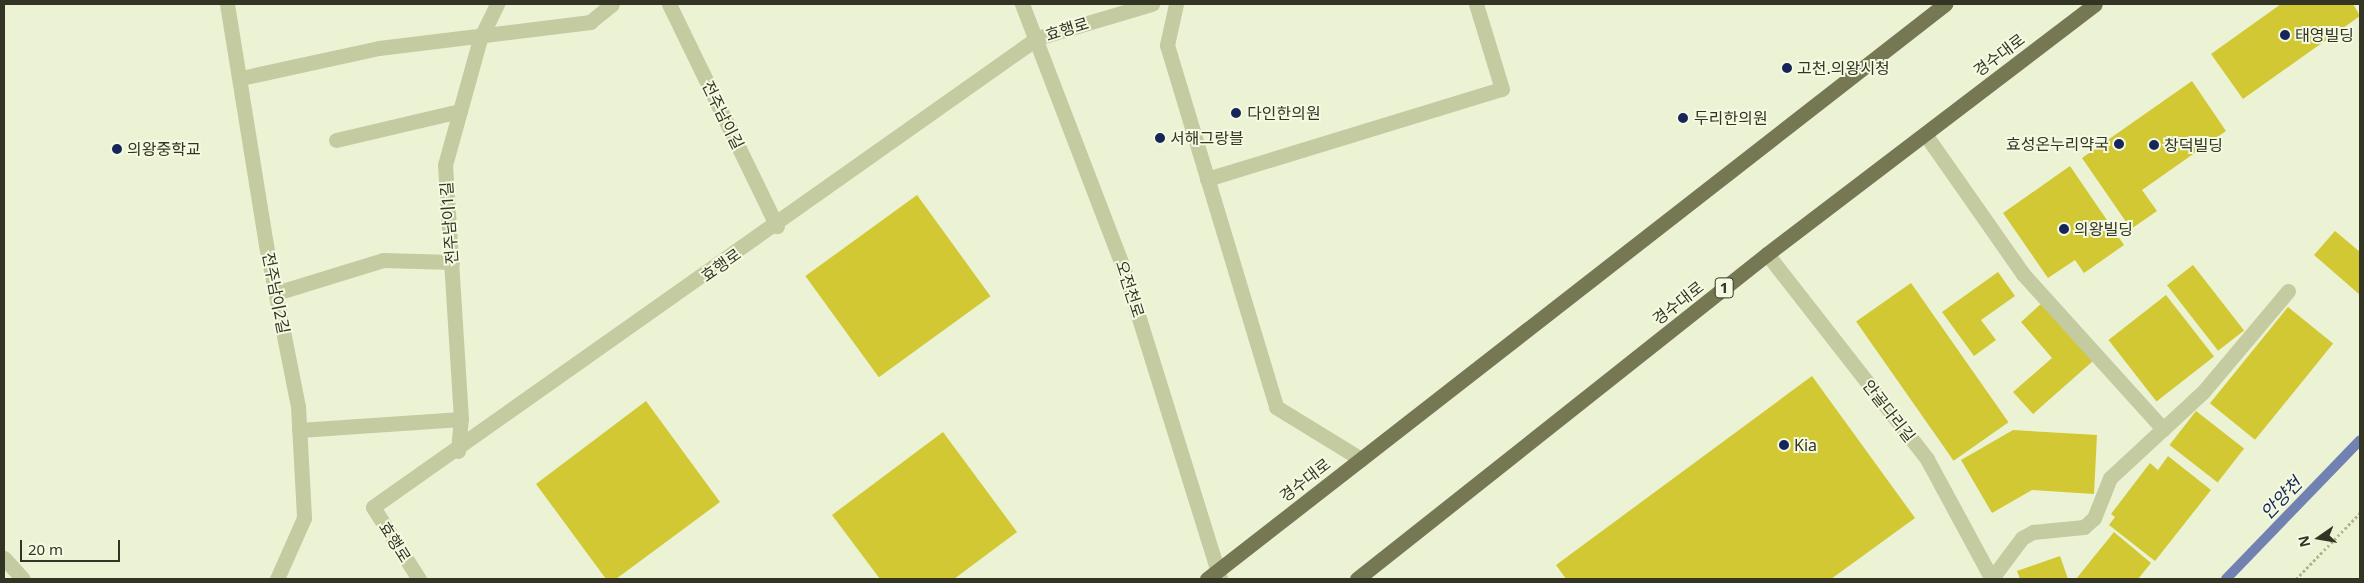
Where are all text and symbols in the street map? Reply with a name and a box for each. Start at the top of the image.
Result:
street label: 효행로 [1043,13,1091,45]
place label: 태영빌딩 [2295,25,2354,45]
marker: 태영빌딩 [2279,29,2291,41]
street label: 경수대로 [1970,30,2028,80]
place label: 고천.의왕시청 [1797,58,1890,78]
marker: 고천.의왕시청 [1781,62,1793,74]
street label: 전주남이길 [698,78,748,152]
place label: 다인한의원 [1247,103,1321,123]
marker: 다인한의원 [1229,106,1243,120]
place label: 두리한의원 [1694,108,1768,128]
marker: 두리한의원 [1676,111,1690,125]
place label: 서해그랑블 [1170,128,1244,148]
marker: 서해그랑블 [1154,132,1166,144]
place label: 효성온누리약국 [2006,134,2109,154]
place label: 창덕빌딩 [2164,135,2223,155]
marker: 효성온누리약국 [2113,138,2125,150]
place label: 의왕중학교 [127,139,201,159]
marker: 창덕빌딩 [2148,139,2160,151]
marker: 의왕중학교 [111,143,123,155]
street label: 전주남이1길 [437,181,461,265]
place label: 의왕빌딩 [2074,219,2133,239]
marker: 의왕빌딩 [2058,223,2070,235]
street label: 효행로 [697,244,745,286]
street label: 전주남이2길 [259,251,293,335]
street label: 오전천로 [1112,258,1148,320]
road number: 1 [1714,276,1734,300]
street label: 경수대로 [1649,277,1707,329]
street label: 안골다리길 [1859,376,1919,446]
place label: Kia [1794,435,1817,455]
marker: Kia [1778,439,1790,451]
street label: 경수대로 [1276,454,1334,506]
water label: 안양천 [2256,473,2306,523]
north arrow [2294,513,2344,563]
street label: 효행로 [375,518,415,566]
scale bar [22,530,122,562]
text: N [2293,534,2314,549]
text: 20 m [28,539,63,559]

